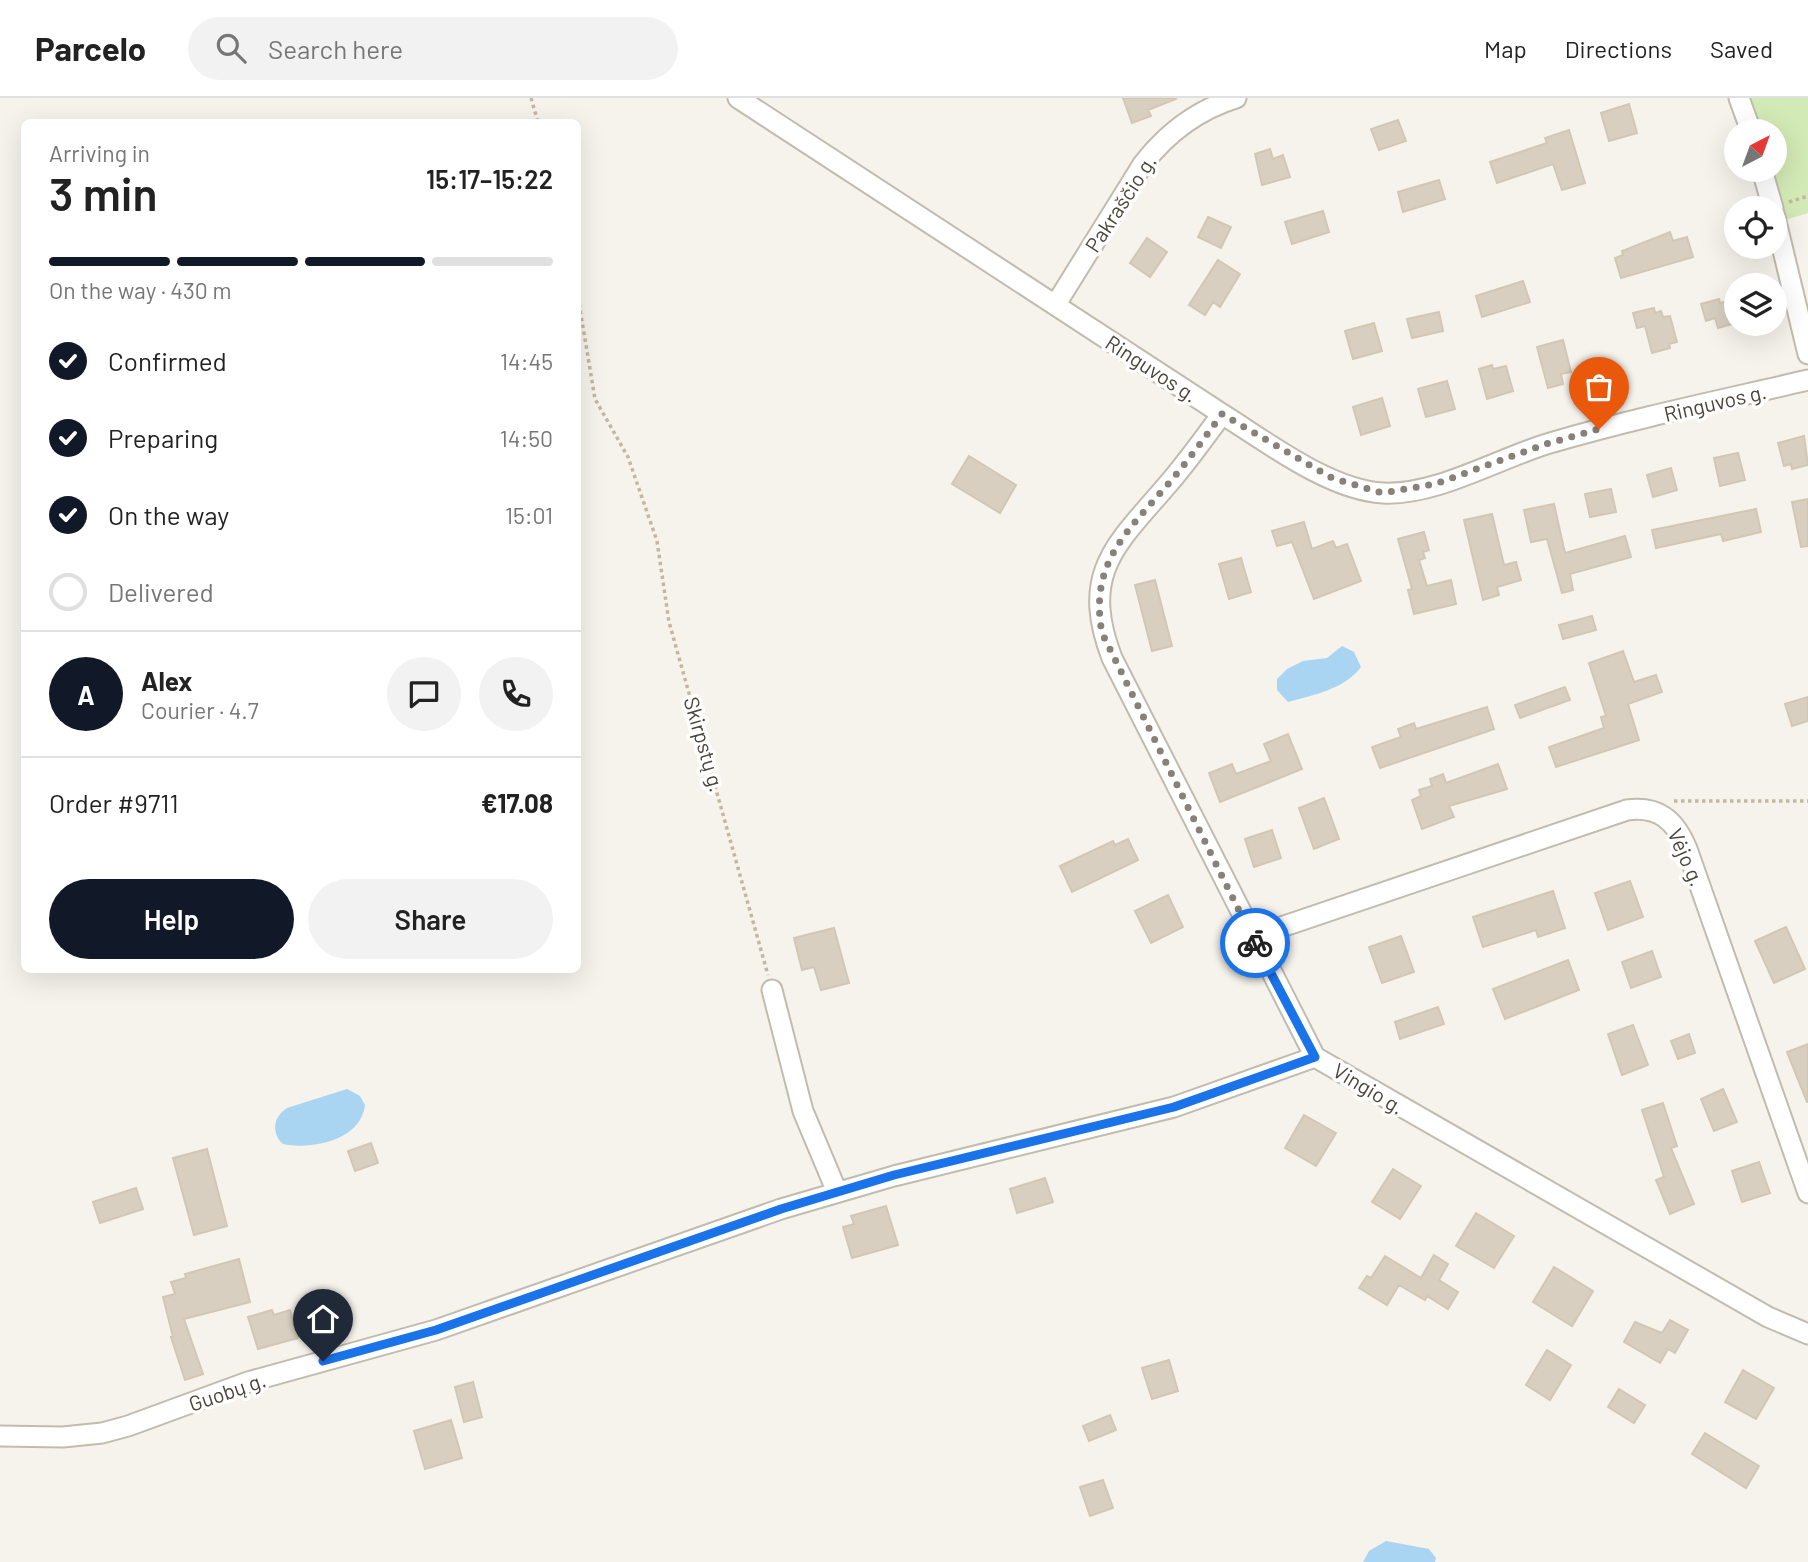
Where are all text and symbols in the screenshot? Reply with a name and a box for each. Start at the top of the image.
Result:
search box [188,17,678,80]
text: Parcelo [35,28,146,68]
icon: search [212,29,250,67]
text: Search here [268,33,403,64]
text: Map [1484,34,1527,63]
text: Directions [1565,34,1672,63]
text: Saved [1710,34,1773,63]
north arrow [1724,119,1787,182]
map controls [1724,119,1787,336]
text: Arriving in [49,139,150,167]
street label: Pakraščio g. [1079,150,1161,256]
text: 15:17–15:22 [426,163,553,194]
text: 3 min [49,165,158,220]
button: locate [1724,196,1787,259]
button: layers [1724,273,1787,336]
text: On the way · 430 m [49,276,231,304]
street label: Ringuvos g. [1101,329,1203,407]
icon: check [49,342,87,380]
text: Confirmed [108,345,227,376]
text: 14:45 [500,347,553,375]
pin [1569,357,1629,429]
icon: bag [1580,368,1618,406]
street label: Ringuvos g. [1661,378,1769,426]
icon: check [49,419,87,457]
text: Preparing [108,422,218,453]
text: 14:50 [500,424,553,452]
icon: check [49,496,87,534]
text: On the way [108,499,229,530]
text: 15:01 [505,501,553,529]
text: Delivered [108,576,214,607]
button: chat [387,657,461,731]
button: phone [479,657,553,731]
text: Alex [141,665,192,696]
text: A [77,679,95,710]
street label: Skirpstų g. [680,694,730,794]
text: Courier · 4.7 [141,696,259,724]
text: Order #9711 [49,787,179,818]
text: €17.08 [481,787,553,818]
street label: Vėjo g. [1663,824,1711,890]
button: Help [49,879,294,959]
button: Share [308,879,553,959]
courier [1220,908,1290,978]
icon: bike [1236,924,1274,962]
street label: Vingio g. [1329,1057,1409,1119]
pin [293,1289,353,1361]
icon: home [304,1300,342,1338]
street label: Guobų g. [185,1366,269,1416]

